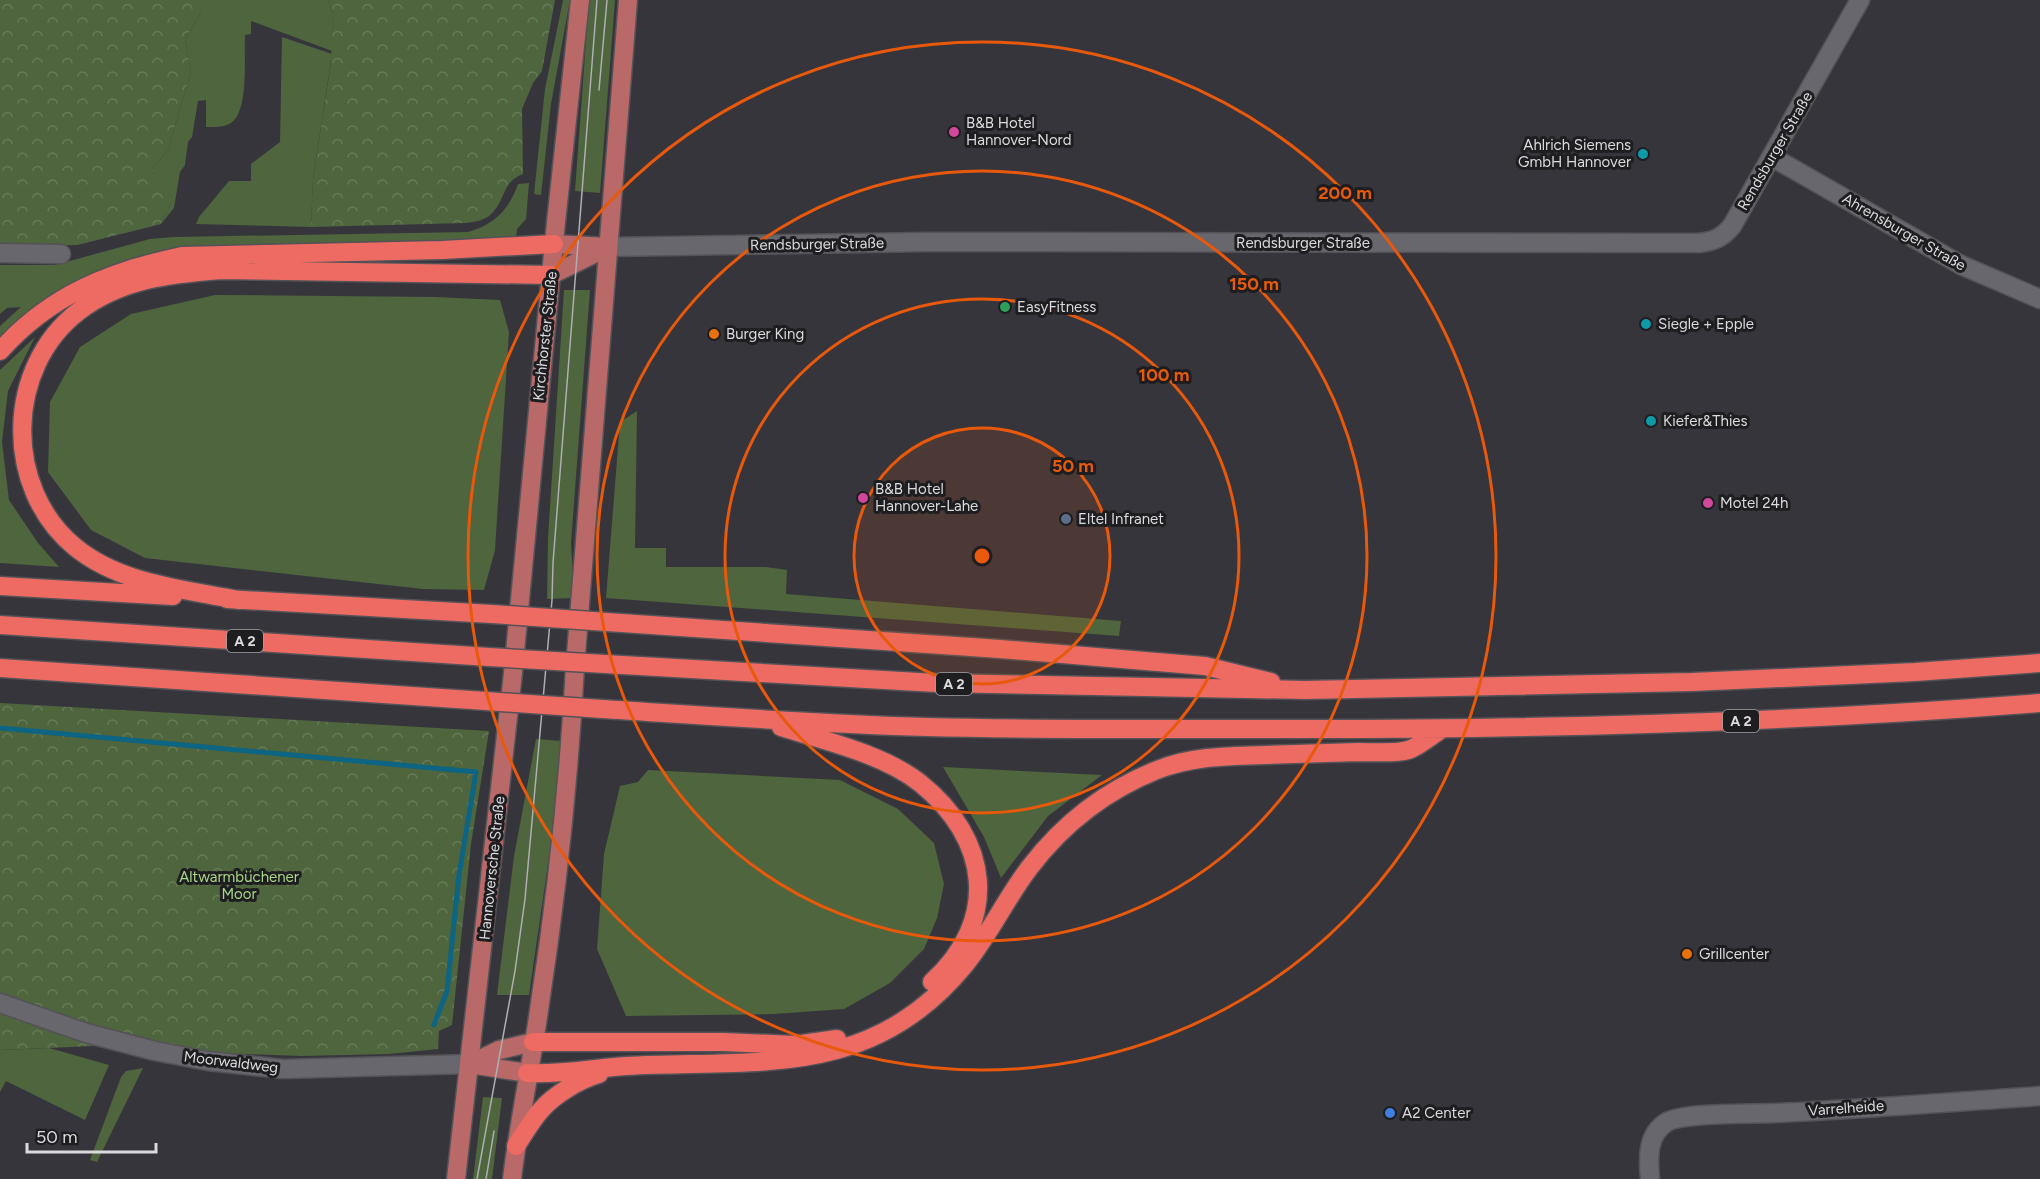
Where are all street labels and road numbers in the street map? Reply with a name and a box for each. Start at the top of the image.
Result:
street label: Rendsburger Straße [1734,88,1816,214]
street label: Ahrensburger Straße [1839,189,1969,275]
street label: Rendsburger Straße [750,234,884,254]
street label: Rendsburger Straße [1236,234,1370,252]
street label: Kirchhorster Straße [529,270,561,402]
road number: A 2 [227,630,263,652]
road number: A 2 [936,673,972,695]
road number: A 2 [1723,710,1759,732]
street label: Hannoversche Straße [475,795,509,941]
street label: Moorwaldweg [183,1047,279,1077]
street label: Varrelheide [1807,1096,1885,1120]

